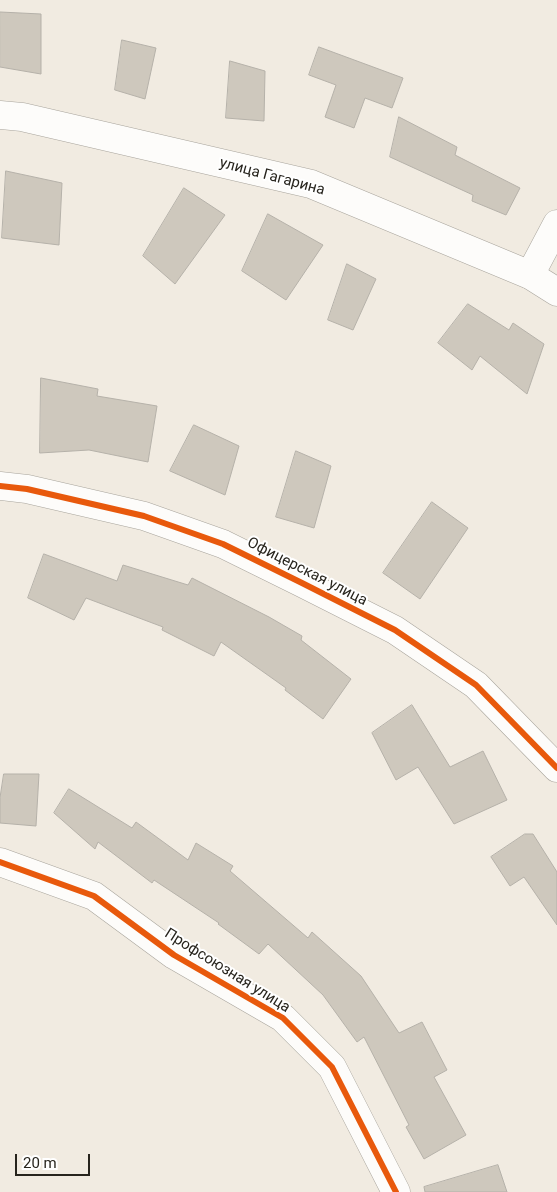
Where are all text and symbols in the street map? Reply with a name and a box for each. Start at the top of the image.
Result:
street label: улица Гагарина [217,154,327,200]
street label: Офицерская улица [244,534,370,610]
street label: Профсоюзная улица [161,925,293,1017]
scale bar [18,1144,92,1176]
text: 20 m [23,1154,57,1172]

